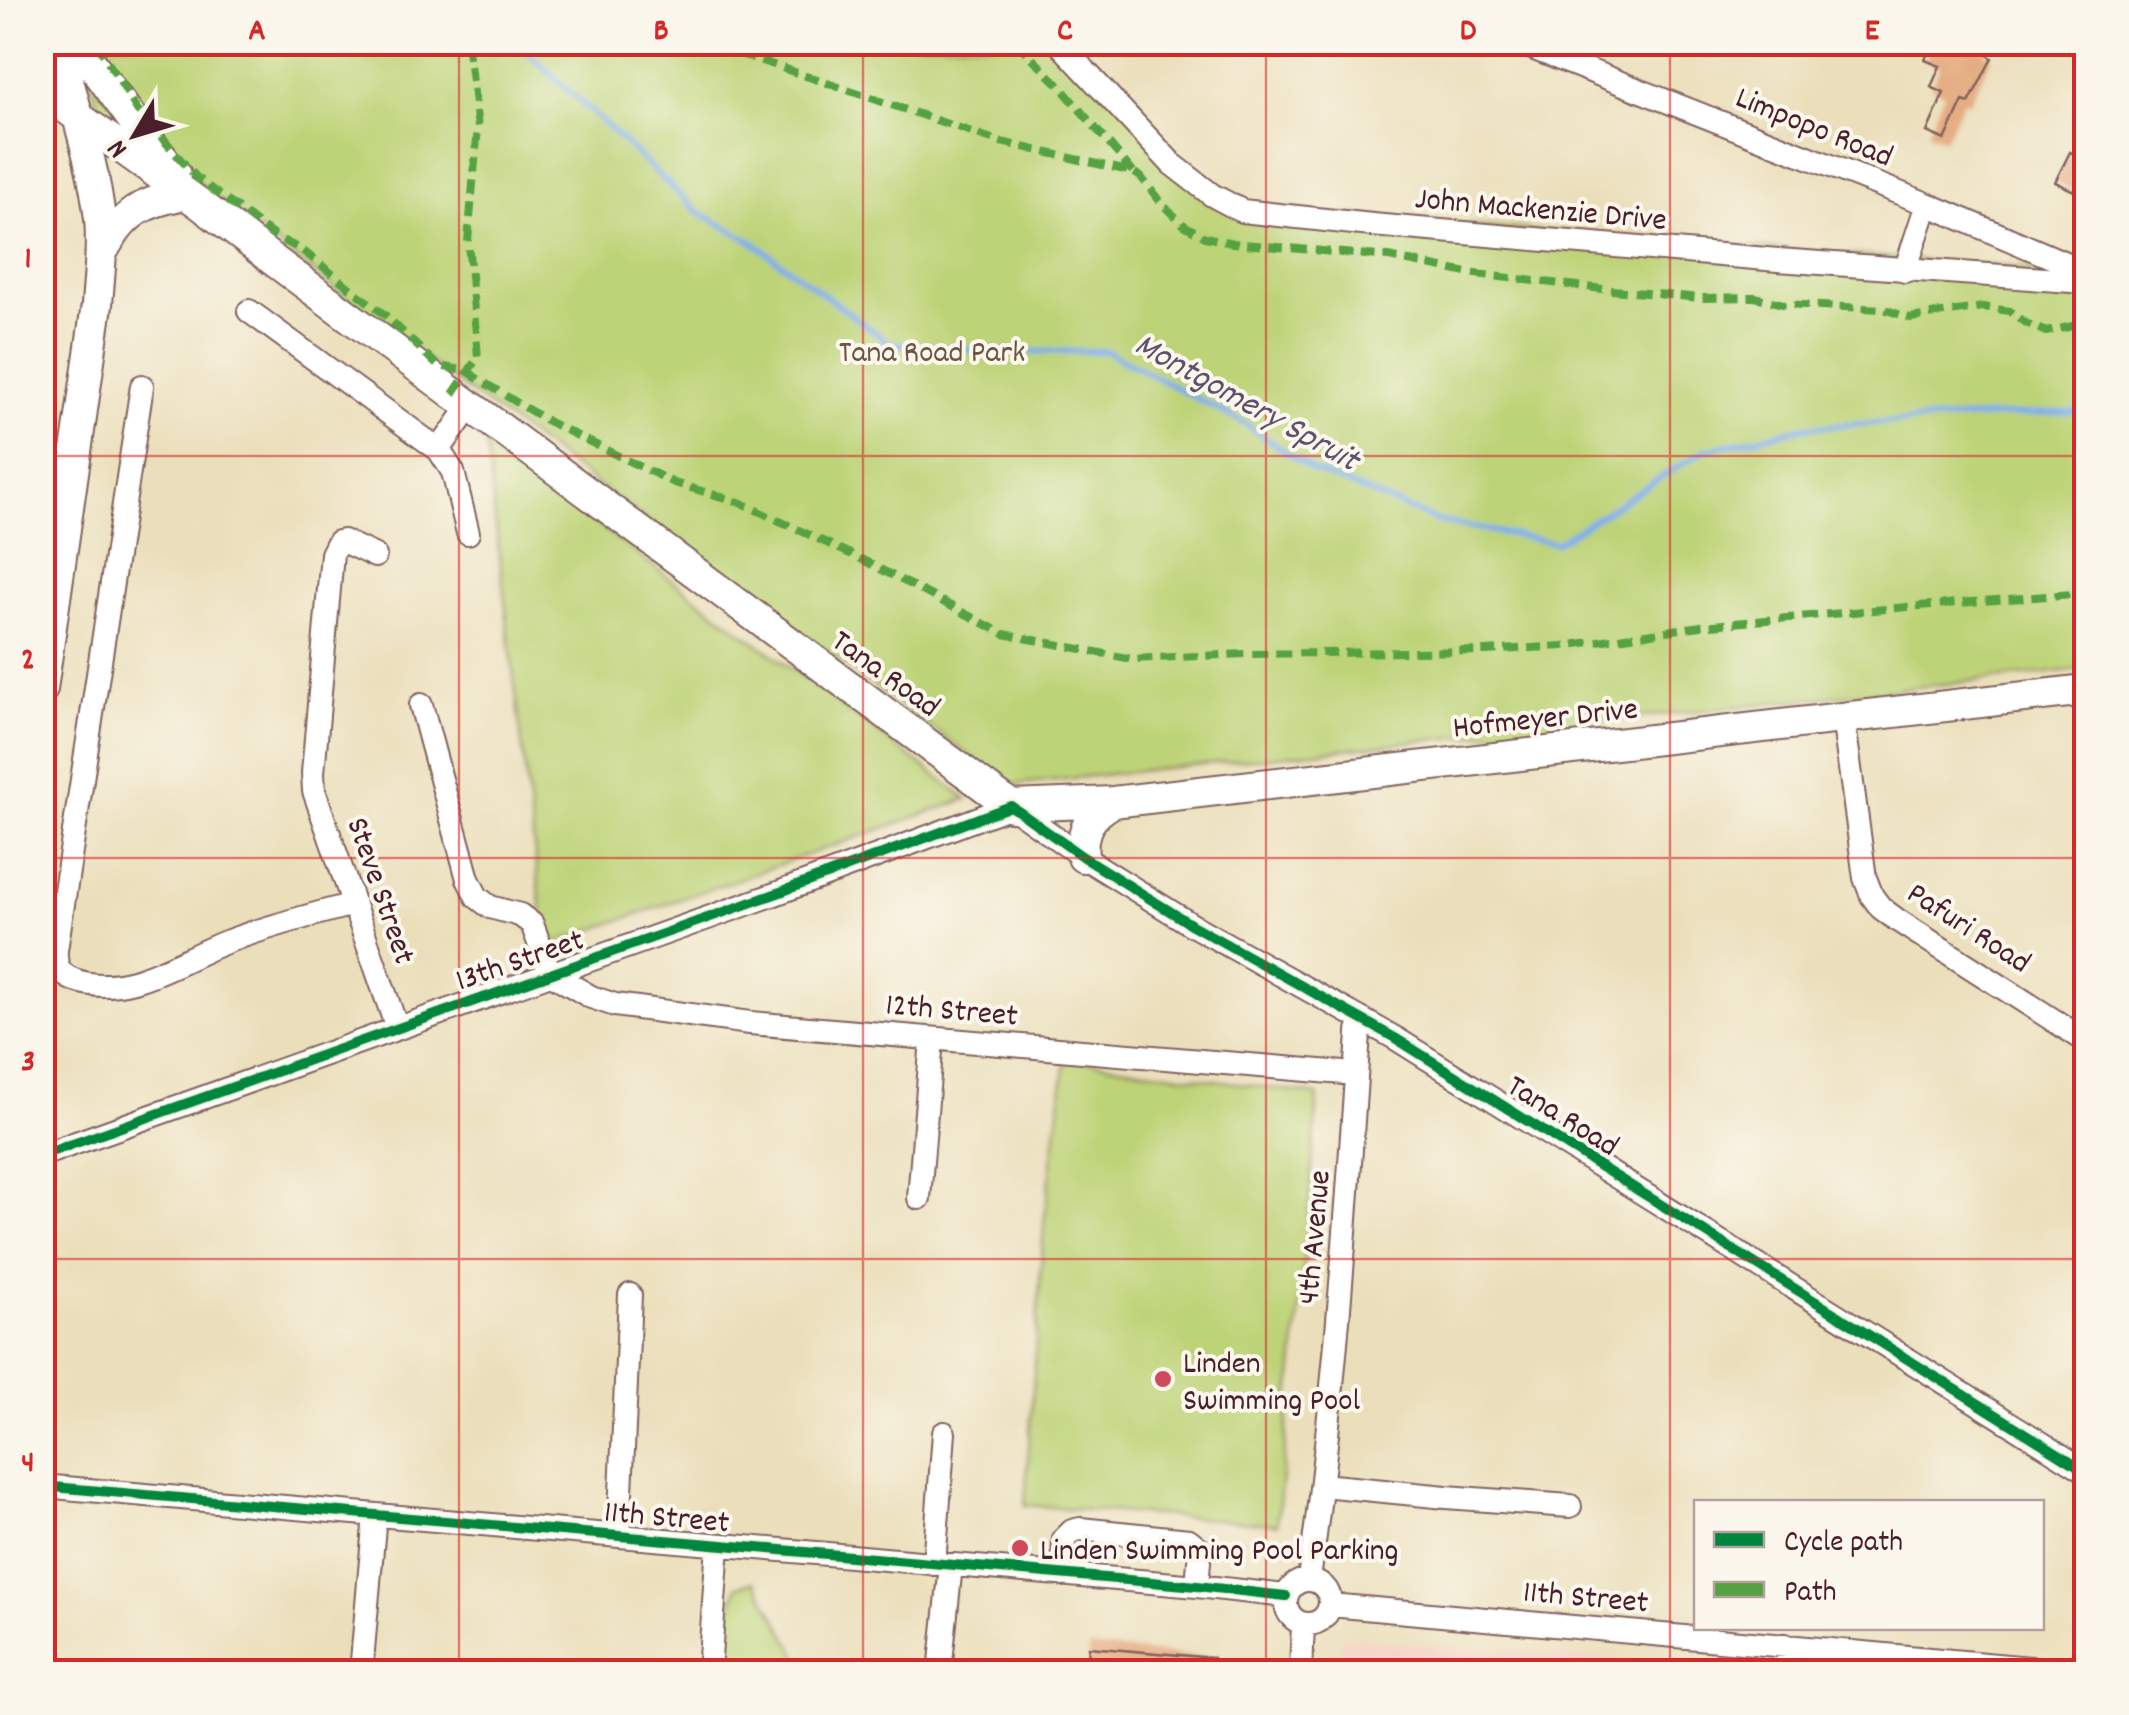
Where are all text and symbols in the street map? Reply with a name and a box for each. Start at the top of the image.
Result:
text: A [248,10,266,56]
text: B [653,10,669,56]
text: C [1057,10,1073,56]
text: D [1460,10,1477,56]
text: E [1865,10,1880,56]
street label: Limpopo Road [1728,77,1899,182]
north arrow [85,85,185,185]
text: N [99,130,139,165]
street label: John Mackenzie Drive [1413,178,1668,246]
text: 1 [24,238,32,284]
water label: Montgomery Spruit [1124,322,1370,488]
park label: Tana Road Park [839,332,1025,378]
street label: Tana Road [820,621,948,731]
text: 2 [21,639,35,685]
street label: Hofmeyer Drive [1451,688,1640,754]
street label: Steve Street [332,812,425,971]
street label: Pafuri Road [1896,873,2038,987]
street label: 13th Street [450,919,591,1006]
street label: 12th Street [884,984,1020,1042]
text: 3 [21,1041,35,1087]
street label: Tana Road [1496,1066,1626,1171]
street label: 4th Avenue [1288,1168,1346,1306]
place label: Linden Swimming Pool [1183,1343,1361,1426]
marker: Linden Swimming Pool [1152,1368,1174,1390]
text: 4 [21,1442,35,1488]
street label: 11th Street [602,1492,731,1548]
legend [1694,1500,2044,1630]
text: Cycle path [1784,1523,1903,1566]
place label: Linden Swimming Pool Parking [1040,1530,1399,1576]
marker: Linden Swimming Pool Parking [1009,1537,1031,1559]
street label: 11th Street [1521,1572,1650,1628]
text: Path [1784,1573,1837,1616]

